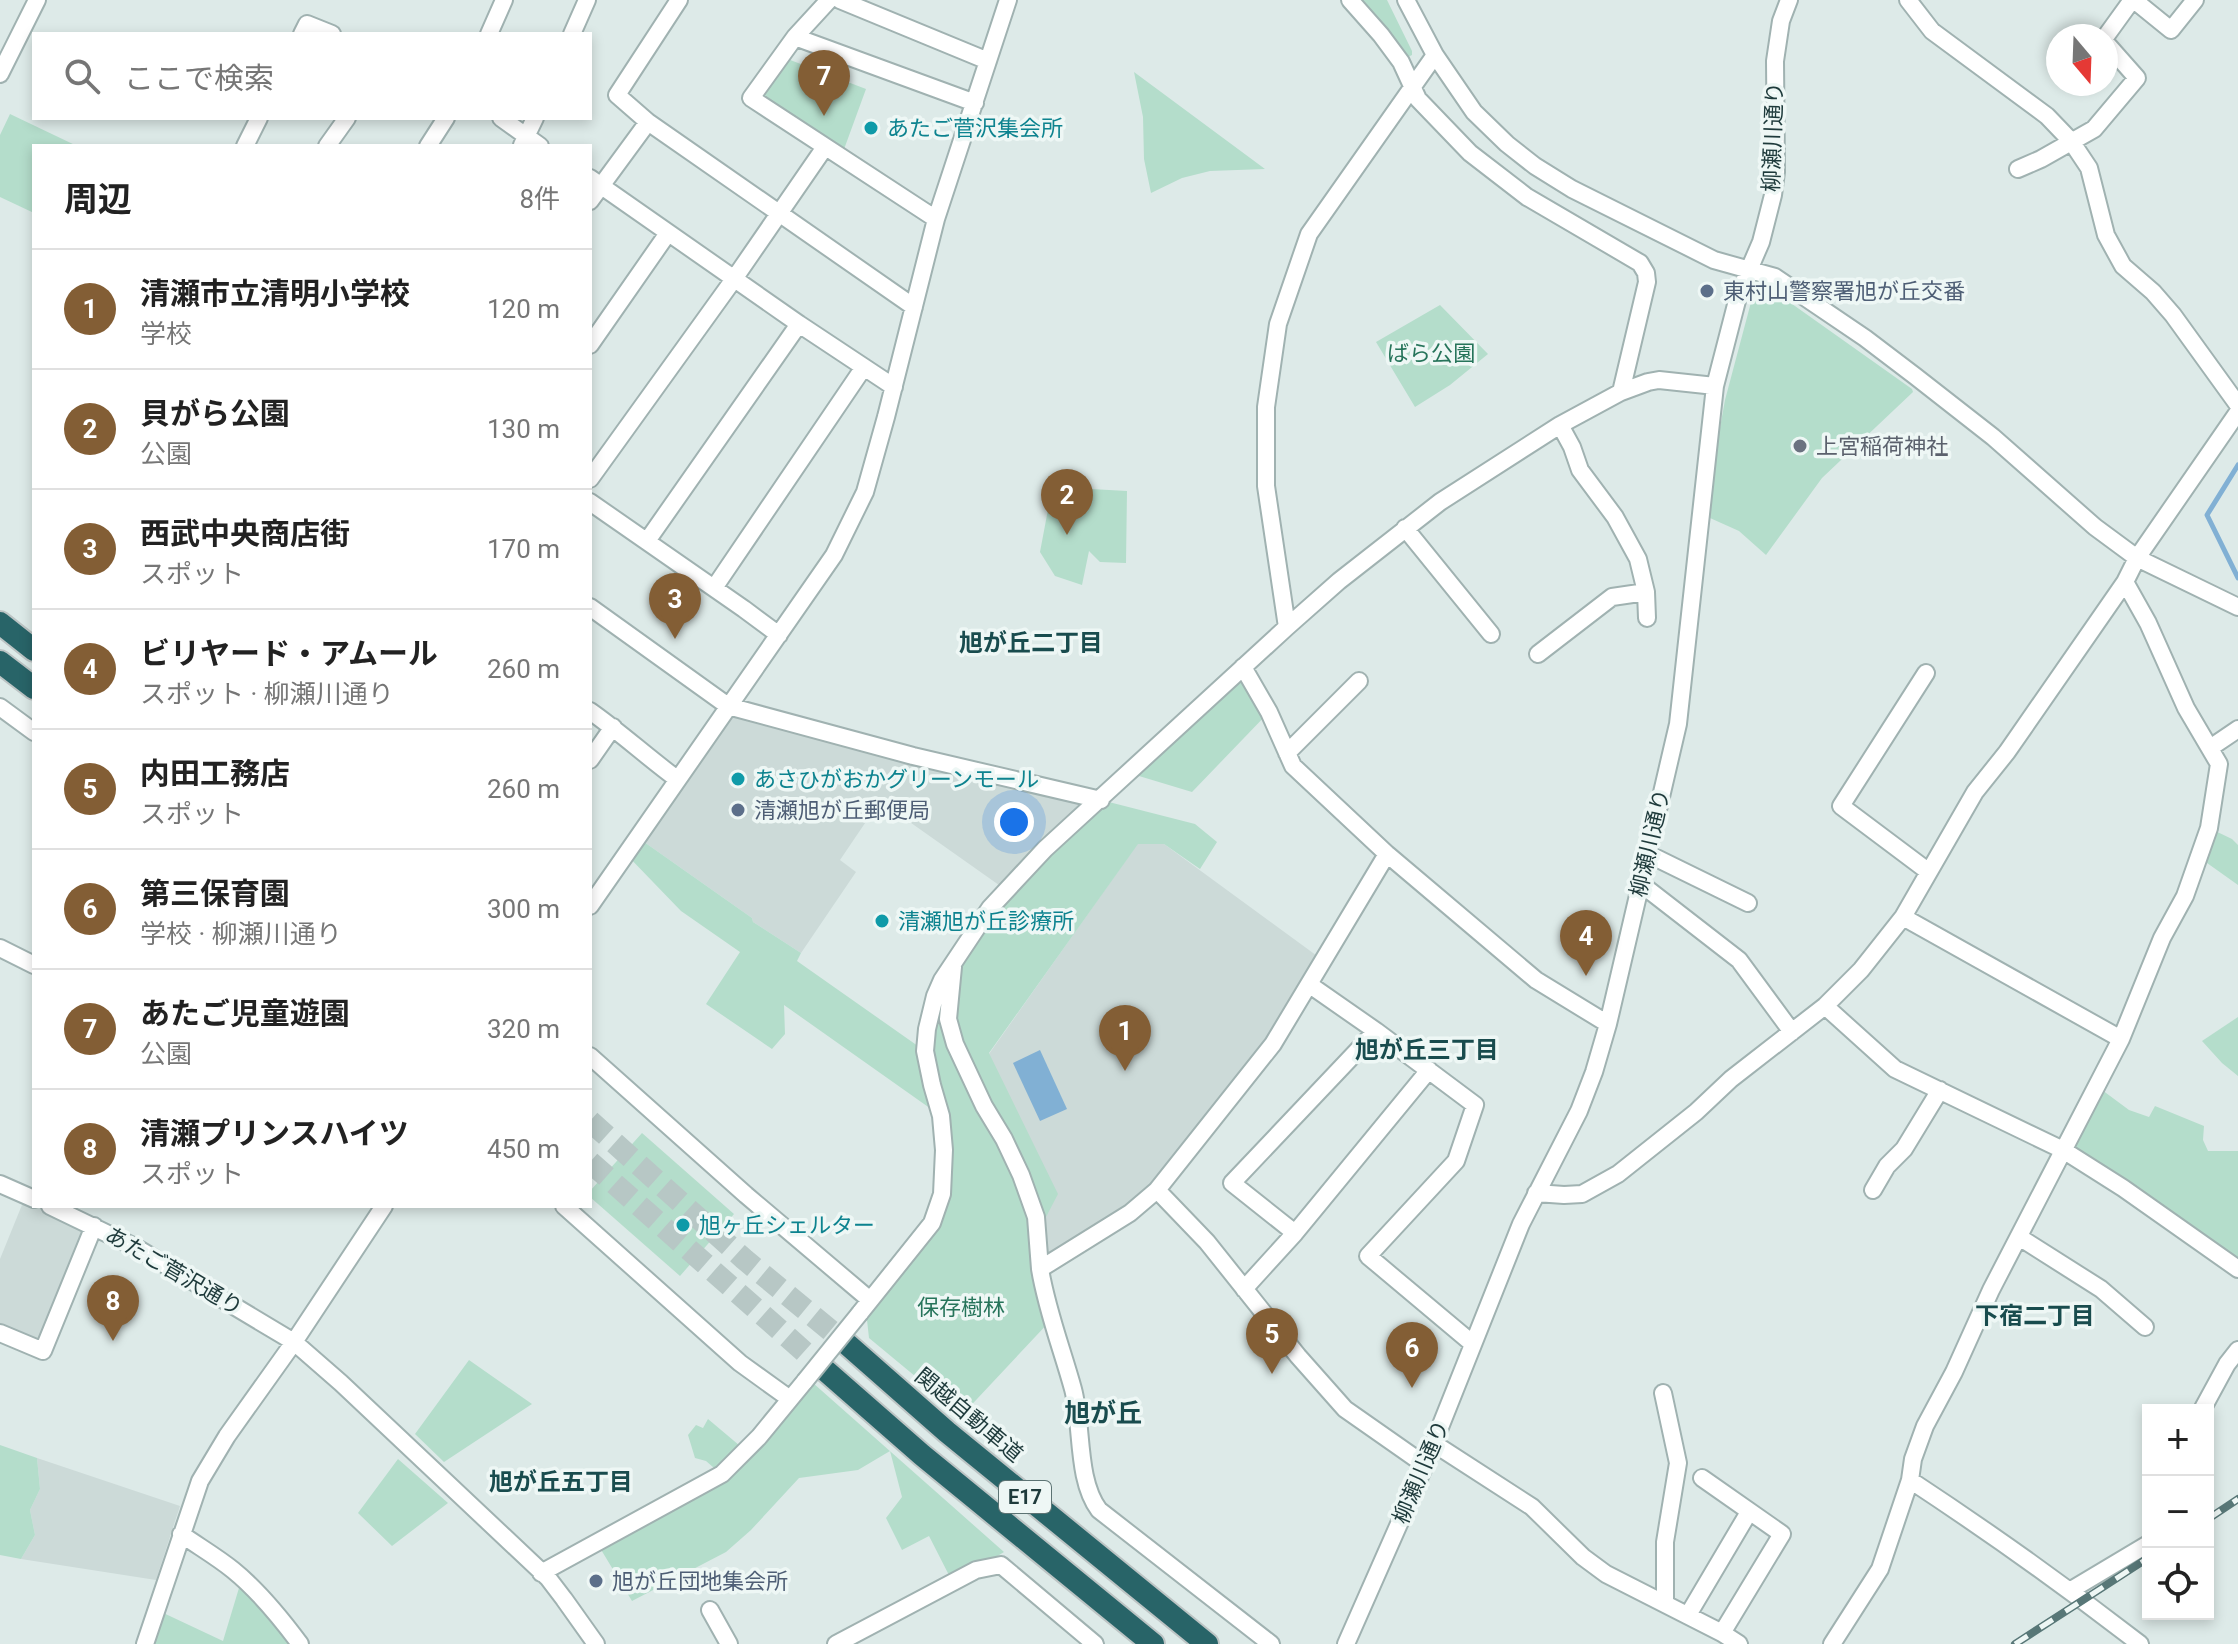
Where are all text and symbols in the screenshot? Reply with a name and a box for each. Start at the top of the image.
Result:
north arrow [2046,24,2118,96]
search box [32,32,592,120]
pin: 7 [798,50,850,116]
icon: search [60,54,104,98]
text: ここで検索 [124,61,274,96]
street label: 柳瀬川通り [1759,82,1787,192]
place label: あたご菅沢集会所 [887,116,1063,141]
marker: あたご菅沢集会所 [862,119,880,137]
text: 周辺 [64,179,132,219]
text: 8件 [519,184,560,214]
text: 清瀬市立清明小学校 [140,276,410,311]
place label: 東村山警察署旭が丘交番 [1723,279,1965,304]
marker: 東村山警察署旭が丘交番 [1698,282,1716,300]
text: 1 [83,294,97,324]
text: 120 m [487,294,560,324]
text: 学校 [140,319,192,349]
park label: ばら公園 [1387,341,1475,366]
text: 貝がら公園 [140,396,290,431]
text: 2 [83,414,97,444]
text: 130 m [487,414,560,444]
place label: 上宮稲荷神社 [1816,434,1948,459]
marker: 上宮稲荷神社 [1791,437,1809,455]
text: 公園 [140,439,192,469]
pin: 2 [1041,469,1093,535]
text: 西武中央商店街 [140,516,350,551]
text: 3 [83,534,97,564]
text: 170 m [487,534,560,564]
text: スポット [140,559,244,589]
pin: 3 [649,573,701,639]
district label: 旭が丘二丁目 [959,629,1103,657]
text: ビリヤード・アムール [140,636,438,671]
text: 4 [83,654,97,684]
text: 260 m [487,654,560,684]
text: スポット · 柳瀬川通り [140,679,394,709]
text: 内田工務店 [140,756,290,791]
place label: あさひがおかグリーンモール [754,767,1039,792]
marker: あさひがおかグリーンモール [729,770,747,788]
text: 5 [83,774,97,804]
text: 260 m [487,774,560,804]
street label: 柳瀬川通り [1625,787,1675,899]
place label: 清瀬旭が丘郵便局 [754,798,930,823]
text: スポット [140,799,244,829]
marker: 清瀬旭が丘郵便局 [729,801,747,819]
your location [994,802,1034,842]
text: 第三保育園 [140,876,290,911]
text: 6 [83,894,97,924]
text: 300 m [487,894,560,924]
place label: 清瀬旭が丘診療所 [898,909,1074,934]
pin: 4 [1560,910,1612,976]
marker: 清瀬旭が丘診療所 [873,912,891,930]
text: 学校 · 柳瀬川通り [140,919,342,949]
text: あたご児童遊園 [140,996,350,1031]
pin: 1 [1099,1005,1151,1071]
text: 7 [83,1014,97,1044]
text: 320 m [487,1014,560,1044]
district label: 旭が丘三丁目 [1355,1036,1499,1064]
text: 公園 [140,1039,192,1069]
text: 清瀬プリンスハイツ [140,1116,409,1151]
text: 8 [83,1134,97,1164]
text: 450 m [487,1134,560,1164]
text: スポット [140,1159,244,1189]
place label: 旭ヶ丘シェルター [699,1213,875,1238]
marker: 旭ヶ丘シェルター [674,1216,692,1234]
street label: あたご菅沢通り [101,1222,247,1320]
pin: 8 [87,1275,139,1341]
park label: 保存樹林 [917,1295,1005,1320]
district label: 下宿二丁目 [1975,1302,2095,1330]
pin: 5 [1246,1308,1298,1374]
pin: 6 [1386,1322,1438,1388]
street label: 関越自動車道 [910,1363,1028,1467]
district label: 旭が丘 [1064,1398,1142,1428]
map controls [2142,1404,2214,1620]
button: + [2142,1404,2214,1476]
street label: 柳瀬川通り [1388,1416,1454,1528]
district label: 旭が丘五丁目 [489,1468,633,1496]
button: − [2142,1476,2214,1548]
road number: E17 [999,1481,1051,1513]
button: locate [2142,1548,2214,1620]
place label: 旭が丘団地集会所 [612,1569,788,1594]
marker: 旭が丘団地集会所 [587,1572,605,1590]

